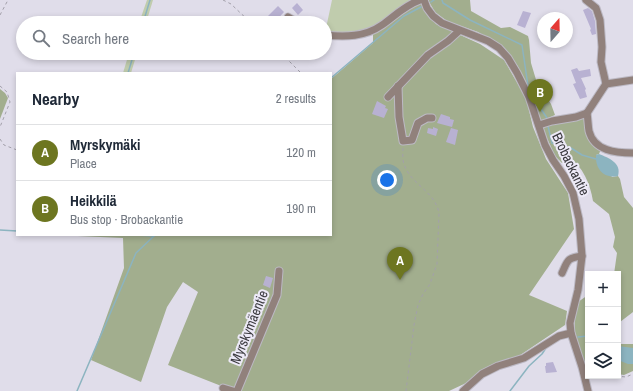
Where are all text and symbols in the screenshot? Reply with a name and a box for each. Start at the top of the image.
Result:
north arrow [537,12,573,48]
search box [16,16,332,60]
icon: search [30,27,52,49]
text: Search here [62,28,129,49]
pin: B [527,79,553,112]
text: Nearby [32,87,79,110]
text: 2 results [276,90,316,107]
street label: Brobackantie [548,130,594,198]
text: Myrskymäki [70,134,140,155]
text: A [41,144,49,161]
text: 120 m [286,144,316,161]
text: Place [70,155,97,172]
your location [377,170,397,190]
text: Heikkilä [70,190,117,211]
text: B [41,200,49,217]
text: 190 m [286,200,316,217]
text: Bus stop · Brobackantie [70,211,183,228]
pin: A [387,247,413,280]
map controls [585,271,621,379]
button: + [585,271,621,307]
street label: Myrskymäentie [226,288,272,366]
button: − [585,307,621,343]
button: layers [585,343,621,379]

